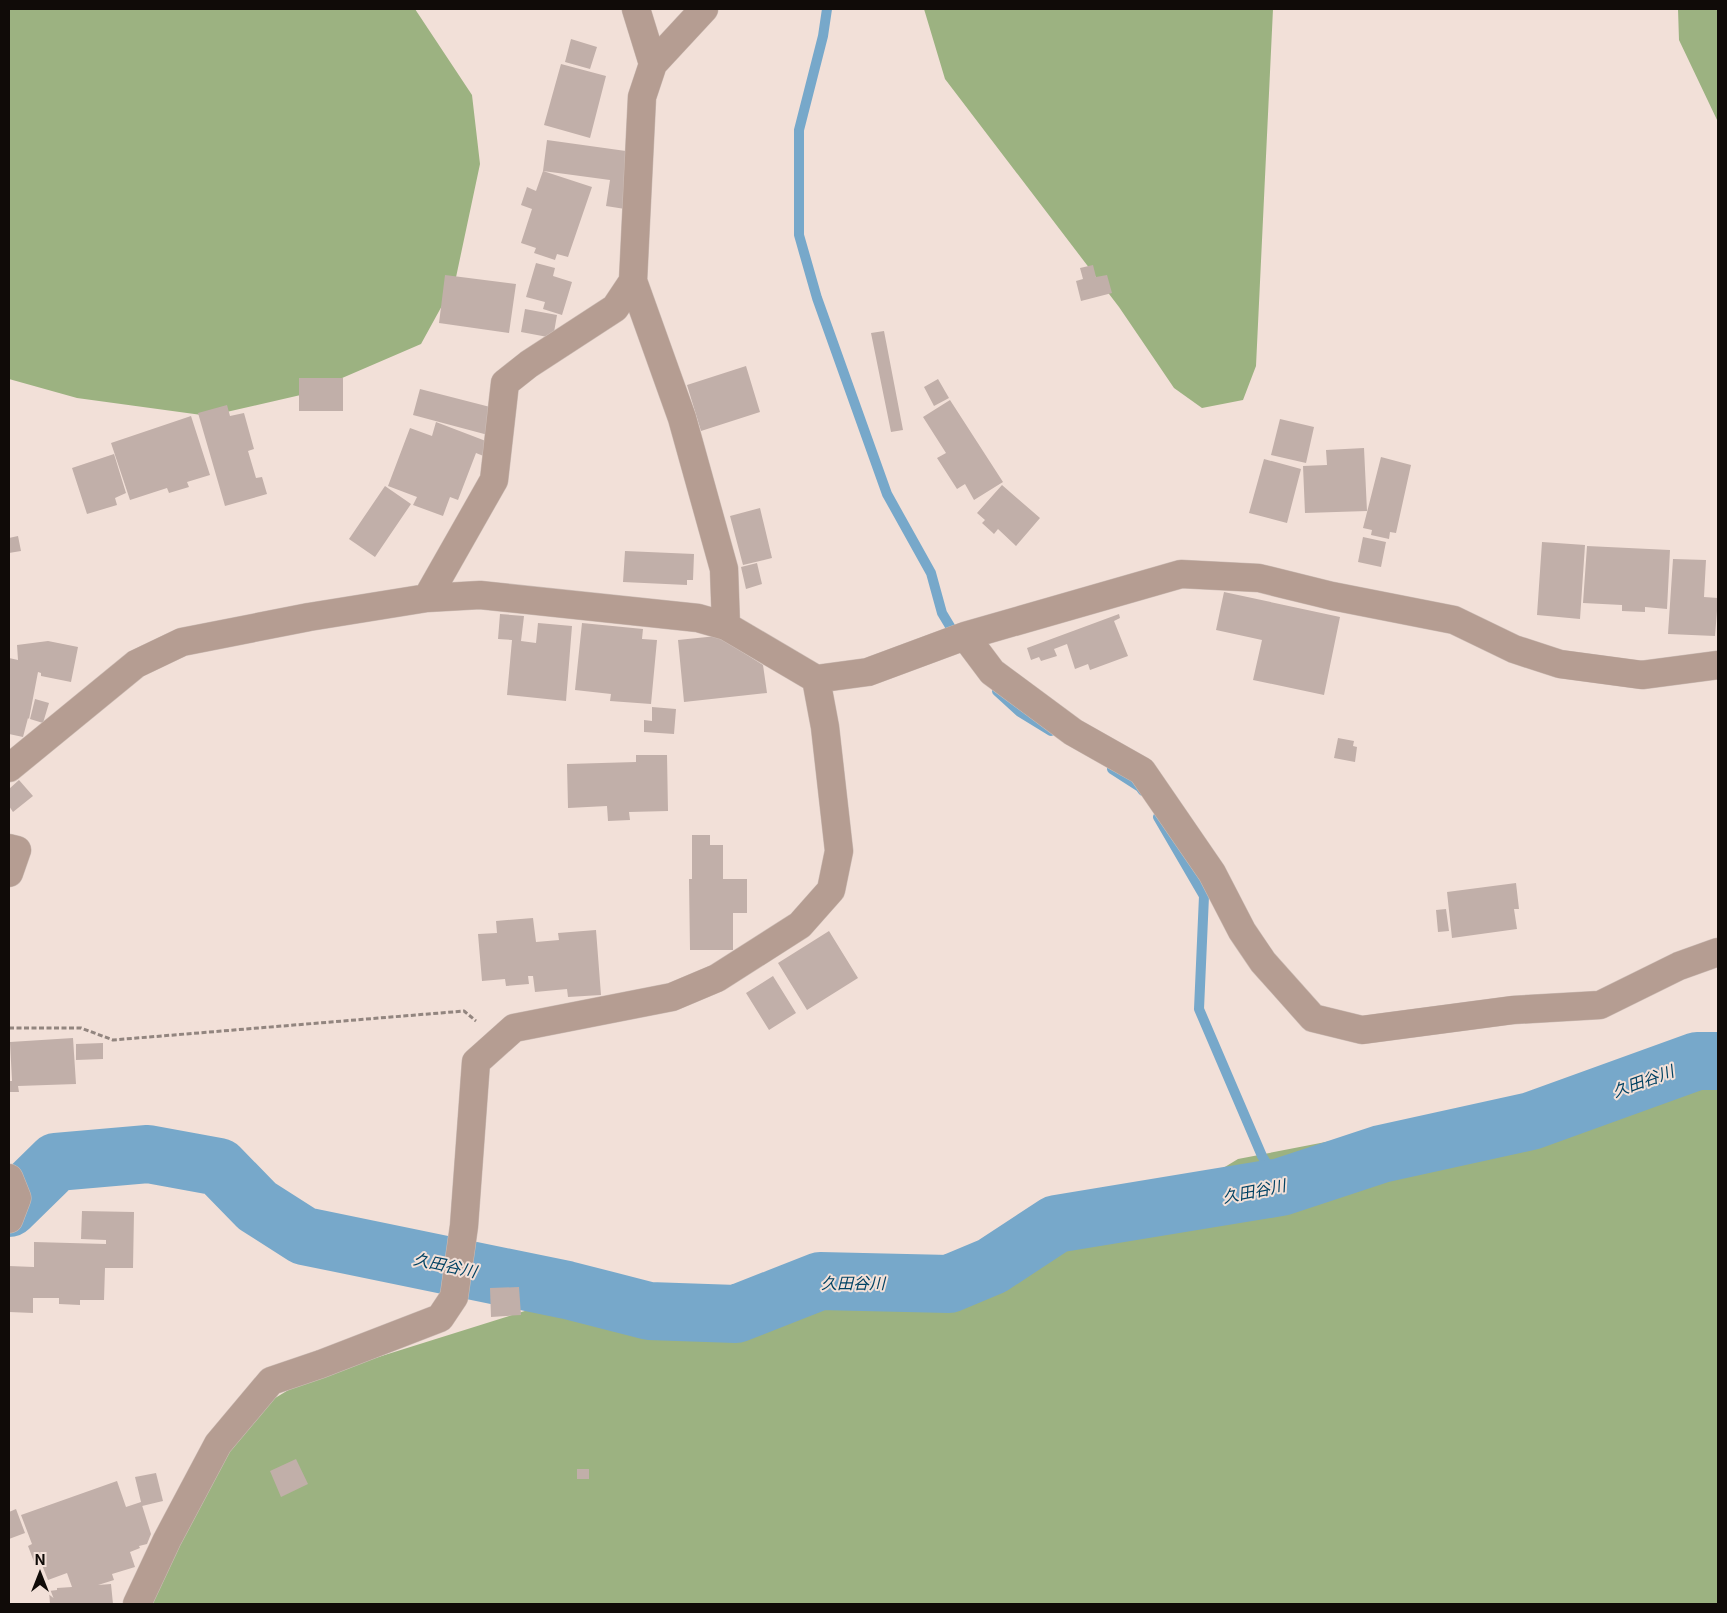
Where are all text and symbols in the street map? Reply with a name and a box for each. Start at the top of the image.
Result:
water label: 久田谷川 [1610,1060,1678,1101]
water label: 久田谷川 [1221,1175,1289,1207]
water label: 久田谷川 [412,1249,480,1282]
water label: 久田谷川 [821,1273,887,1293]
north arrow [15,1548,65,1598]
text: N [35,1551,45,1568]

